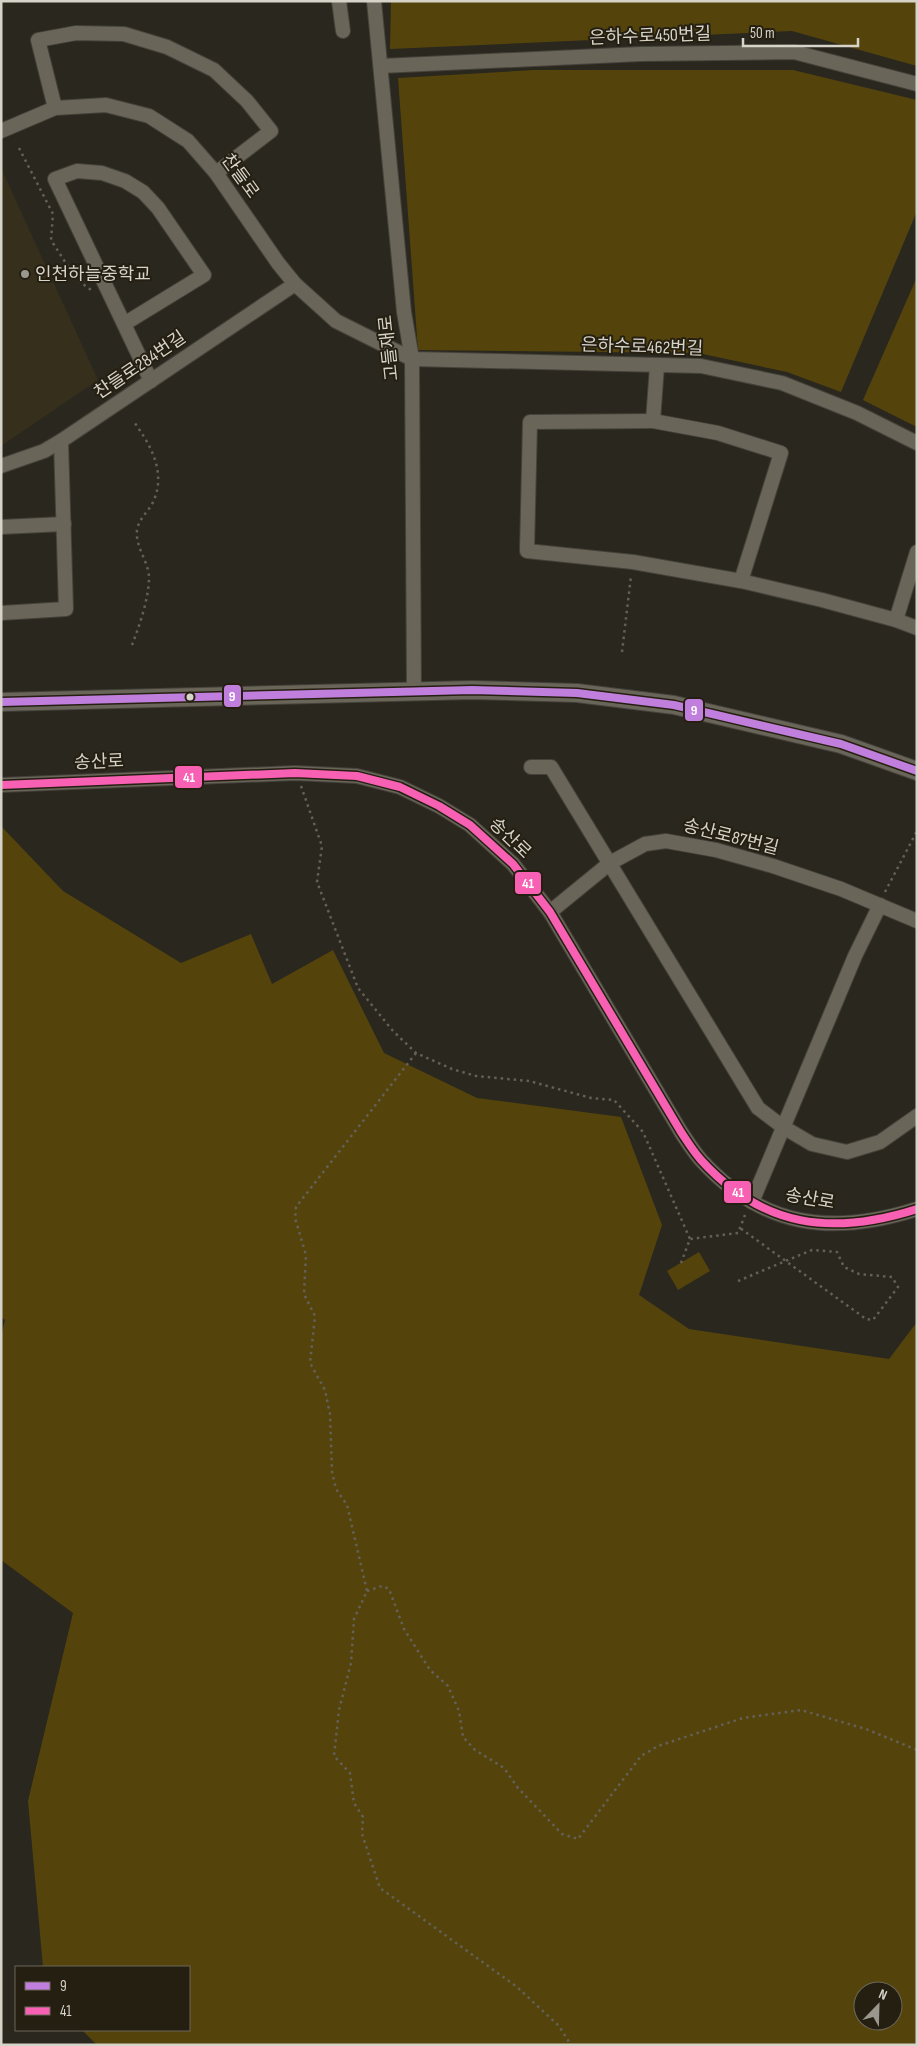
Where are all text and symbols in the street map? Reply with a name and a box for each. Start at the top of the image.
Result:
scale bar [743,15,858,47]
street label: 은하수로450번길 [589,23,711,49]
text: 50 m [750,24,775,43]
street label: 찬들로 [217,150,263,202]
place label: 인천하늘중학교 [35,264,151,285]
marker: 인천하늘중학교 [19,268,31,280]
street label: 고들재로 [375,314,403,382]
street label: 찬들로284번길 [90,327,190,403]
street label: 은하수로462번길 [580,334,704,360]
line badge: 9 [223,684,242,708]
text: 9 [229,688,236,705]
unlabelled marker [185,692,195,702]
line badge: 9 [684,698,704,722]
text: 9 [691,702,698,719]
street label: 송산로 [74,751,124,773]
line badge: 41 [174,765,203,789]
text: 41 [183,769,196,786]
street label: 송산로 [485,813,535,863]
street label: 송산로87번길 [681,815,781,859]
line badge: 41 [514,871,542,895]
text: 41 [522,875,535,892]
line badge: 41 [723,1180,752,1204]
text: 41 [732,1184,745,1201]
street label: 송산로 [784,1184,836,1214]
legend [15,1966,190,2031]
text: 9 [60,1977,67,1996]
north arrow [853,1981,903,2031]
text: N [876,1985,890,2004]
text: 41 [60,2002,72,2021]

